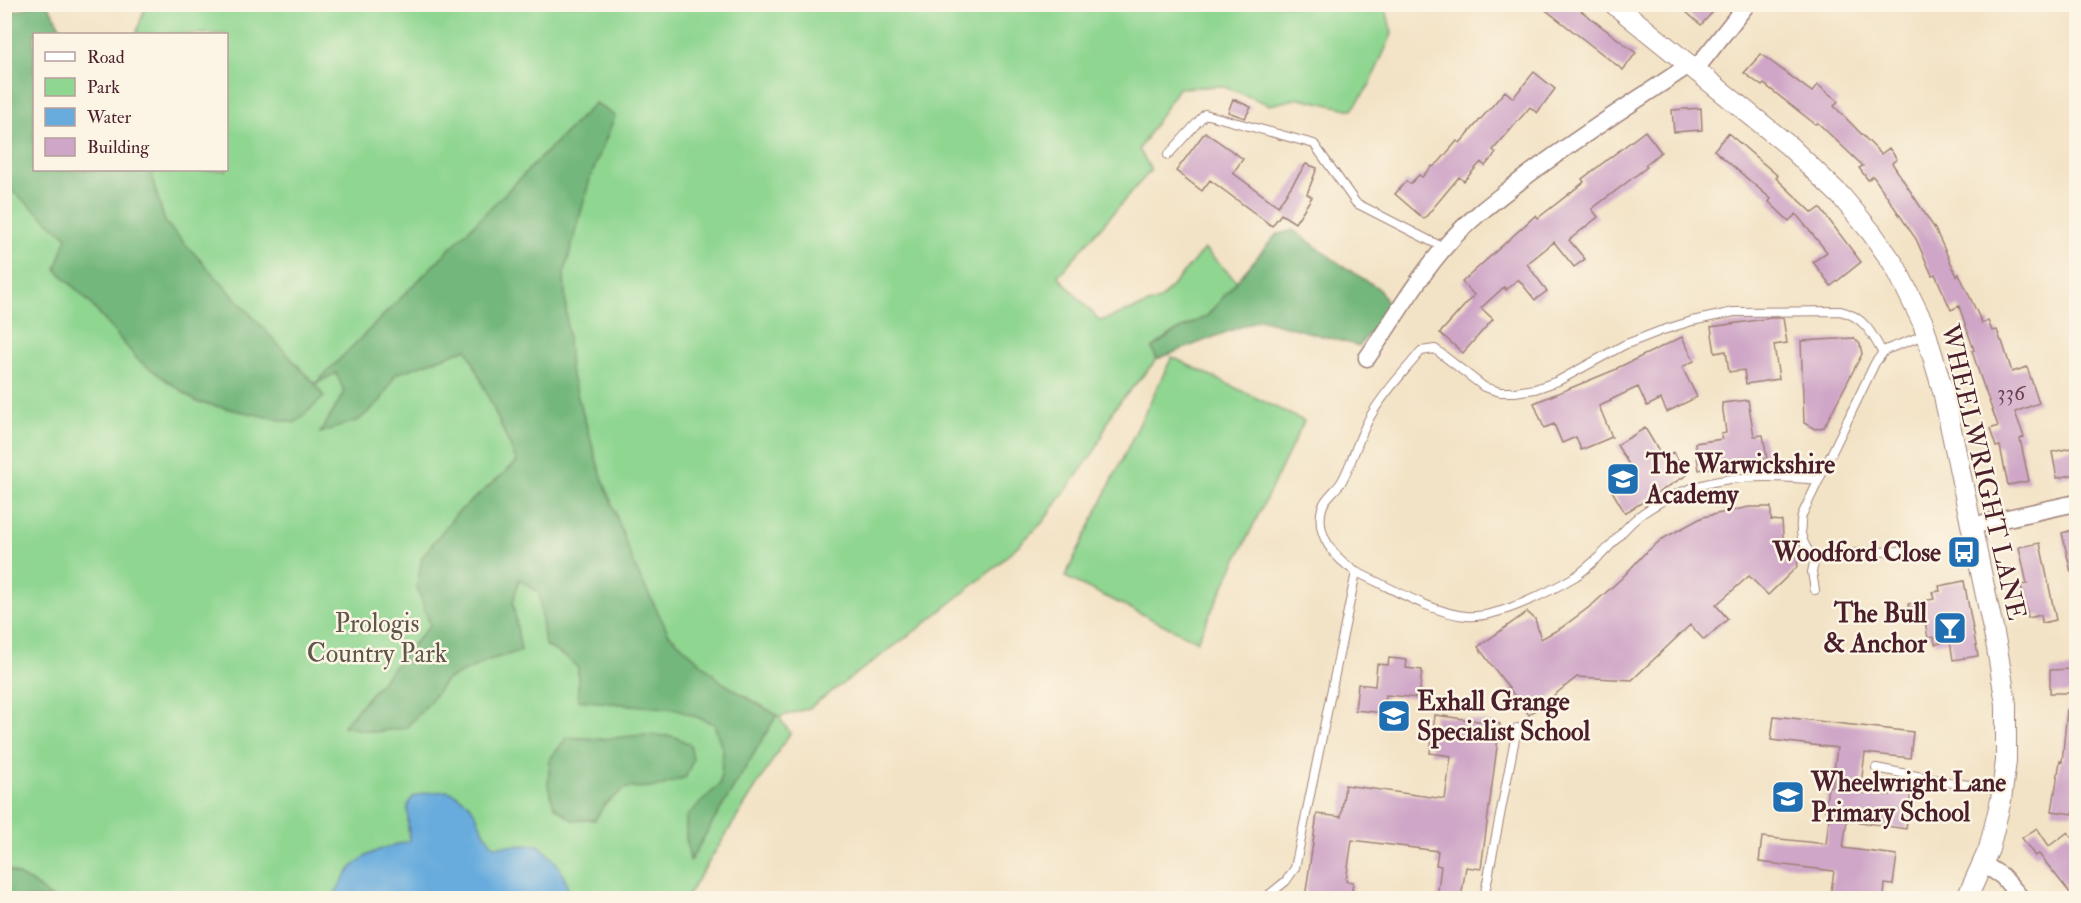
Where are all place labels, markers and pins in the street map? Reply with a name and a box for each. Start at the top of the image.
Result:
place label: The Warwickshire Academy [1645,449,1835,512]
school or university icon: The Warwickshire Academy [1605,461,1641,497]
bus stop icon: Woodford Close [1946,534,1982,570]
place label: Woodford Close [1772,537,1941,569]
place label: The Bull & Anchor [1824,598,1927,660]
bar icon: The Bull & Anchor [1932,610,1968,646]
place label: Exhall Grange Specialist School [1417,686,1590,749]
school or university icon: Exhall Grange Specialist School [1376,698,1412,734]
place label: Wheelwright Lane Primary School [1810,767,2006,830]
school or university icon: Wheelwright Lane Primary School [1770,779,1806,815]

